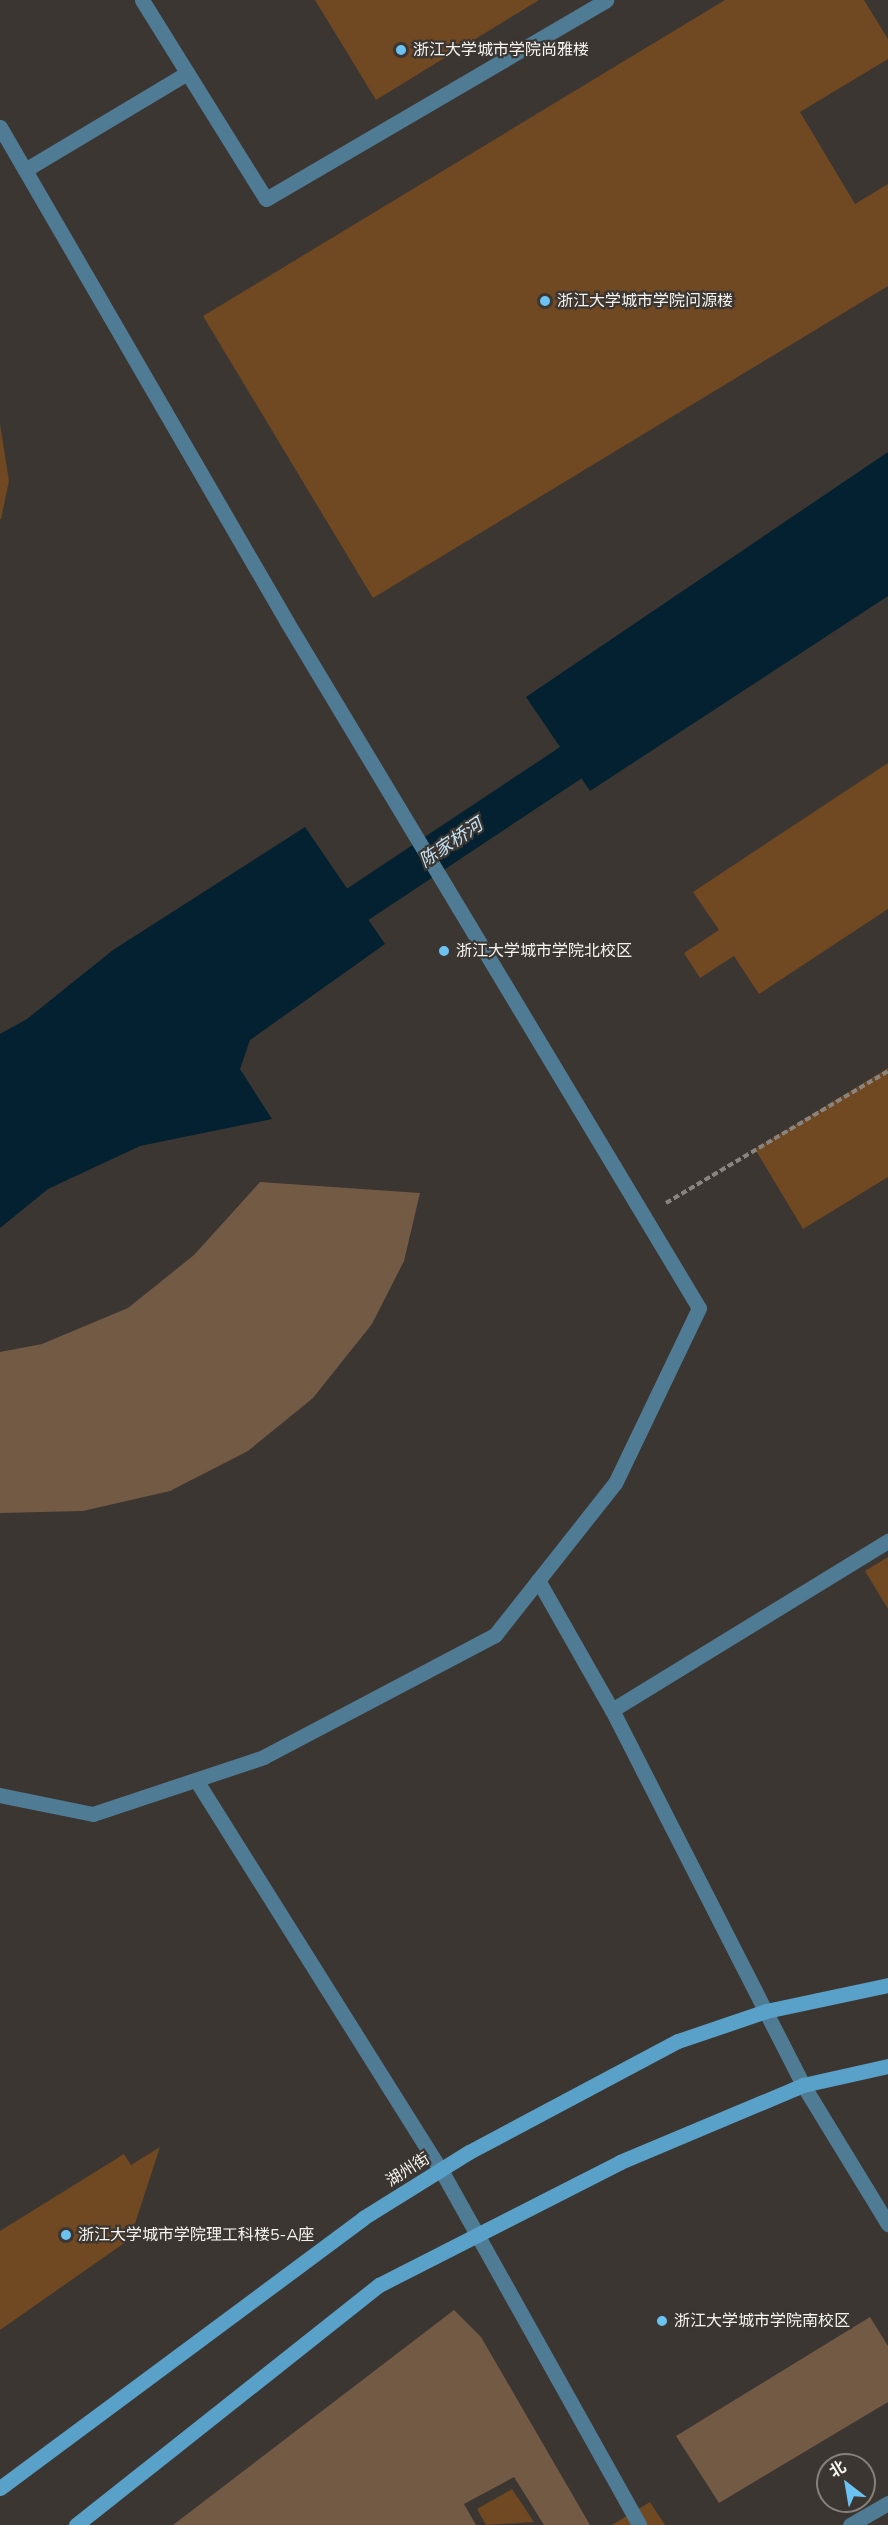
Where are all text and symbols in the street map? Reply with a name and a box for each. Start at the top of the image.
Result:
place label: 浙江大学城市学院尚雅楼 [413,40,589,60]
marker: 浙江大学城市学院尚雅楼 [394,43,408,57]
place label: 浙江大学城市学院问源楼 [557,291,733,311]
marker: 浙江大学城市学院问源楼 [538,294,552,308]
water label: 陈家桥河 [415,814,487,872]
place label: 浙江大学城市学院北校区 [456,941,632,961]
marker: 浙江大学城市学院北校区 [437,944,451,958]
street label: 湖州街 [383,2149,433,2191]
place label: 浙江大学城市学院理工科楼5-A座 [78,2225,314,2245]
marker: 浙江大学城市学院理工科楼5-A座 [59,2228,73,2242]
place label: 浙江大学城市学院南校区 [674,2311,850,2331]
marker: 浙江大学城市学院南校区 [655,2314,669,2328]
north arrow [816,2453,876,2513]
text: 北 [825,2456,850,2483]

